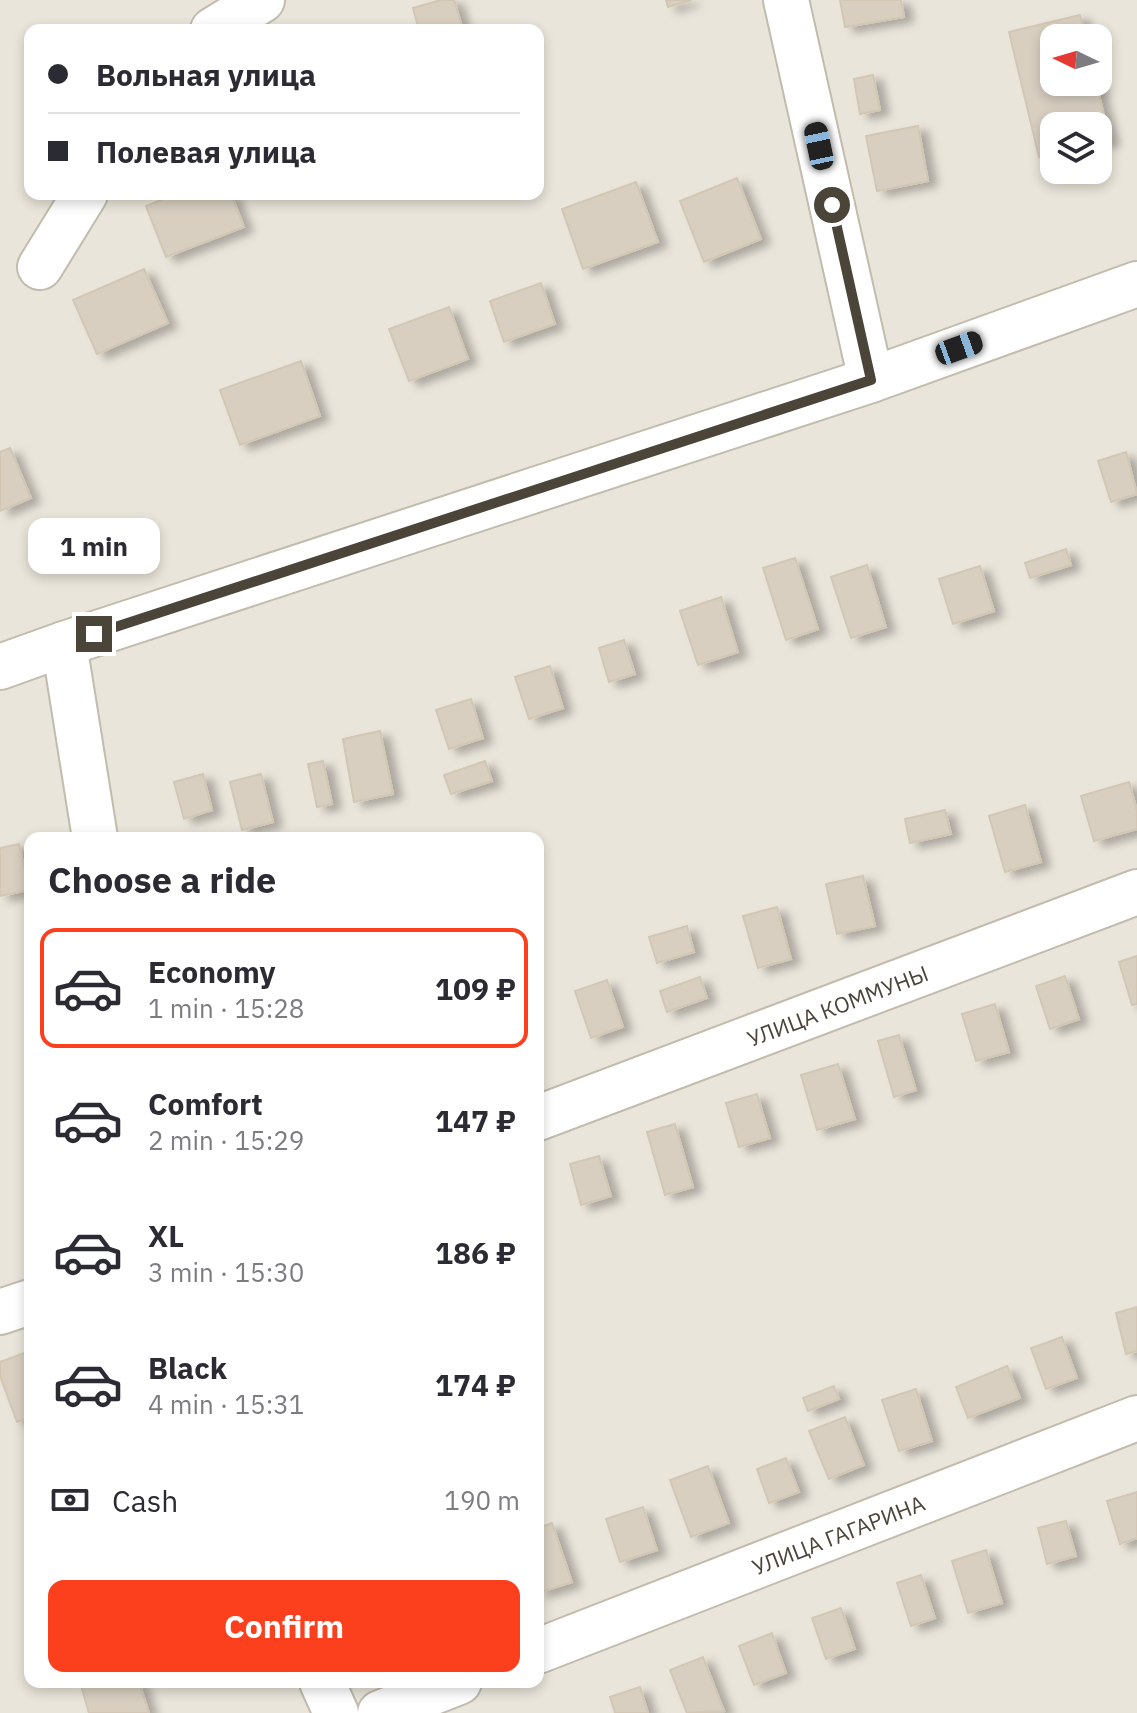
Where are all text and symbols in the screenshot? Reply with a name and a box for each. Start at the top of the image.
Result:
north arrow [1040,24,1112,96]
map controls [1040,24,1112,184]
text: Вольная улица [96,55,316,94]
button: layers [1040,112,1112,184]
car [802,120,836,172]
text: Полевая улица [96,132,316,171]
route start [814,187,850,223]
car [932,329,986,367]
callout: 1 min [28,518,160,574]
text: 1 min [60,529,128,563]
route end [76,616,112,652]
text: Choose a ride [48,856,276,903]
icon: car [52,952,124,1024]
text: Economy [148,952,276,991]
street label: УЛИЦА КОММУНЫ [743,958,932,1052]
text: 109 ₽ [435,969,516,1008]
text: 1 min · 15:28 [148,991,304,1025]
icon: car [52,1084,124,1156]
text: Comfort [148,1084,263,1123]
text: 147 ₽ [435,1101,516,1140]
text: 2 min · 15:29 [148,1123,304,1157]
icon: car [52,1216,124,1288]
text: XL [148,1216,184,1255]
text: 186 ₽ [435,1233,516,1272]
text: 3 min · 15:30 [148,1255,304,1289]
icon: car [52,1348,124,1420]
text: Black [148,1348,227,1387]
text: 174 ₽ [435,1365,516,1404]
text: 4 min · 15:31 [148,1387,304,1421]
icon: cash [48,1478,92,1522]
text: Cash [112,1481,178,1520]
text: 190 m [444,1483,520,1517]
street label: УЛИЦА ГАГАРИНА [748,1488,929,1581]
button: Confirm [48,1580,520,1672]

